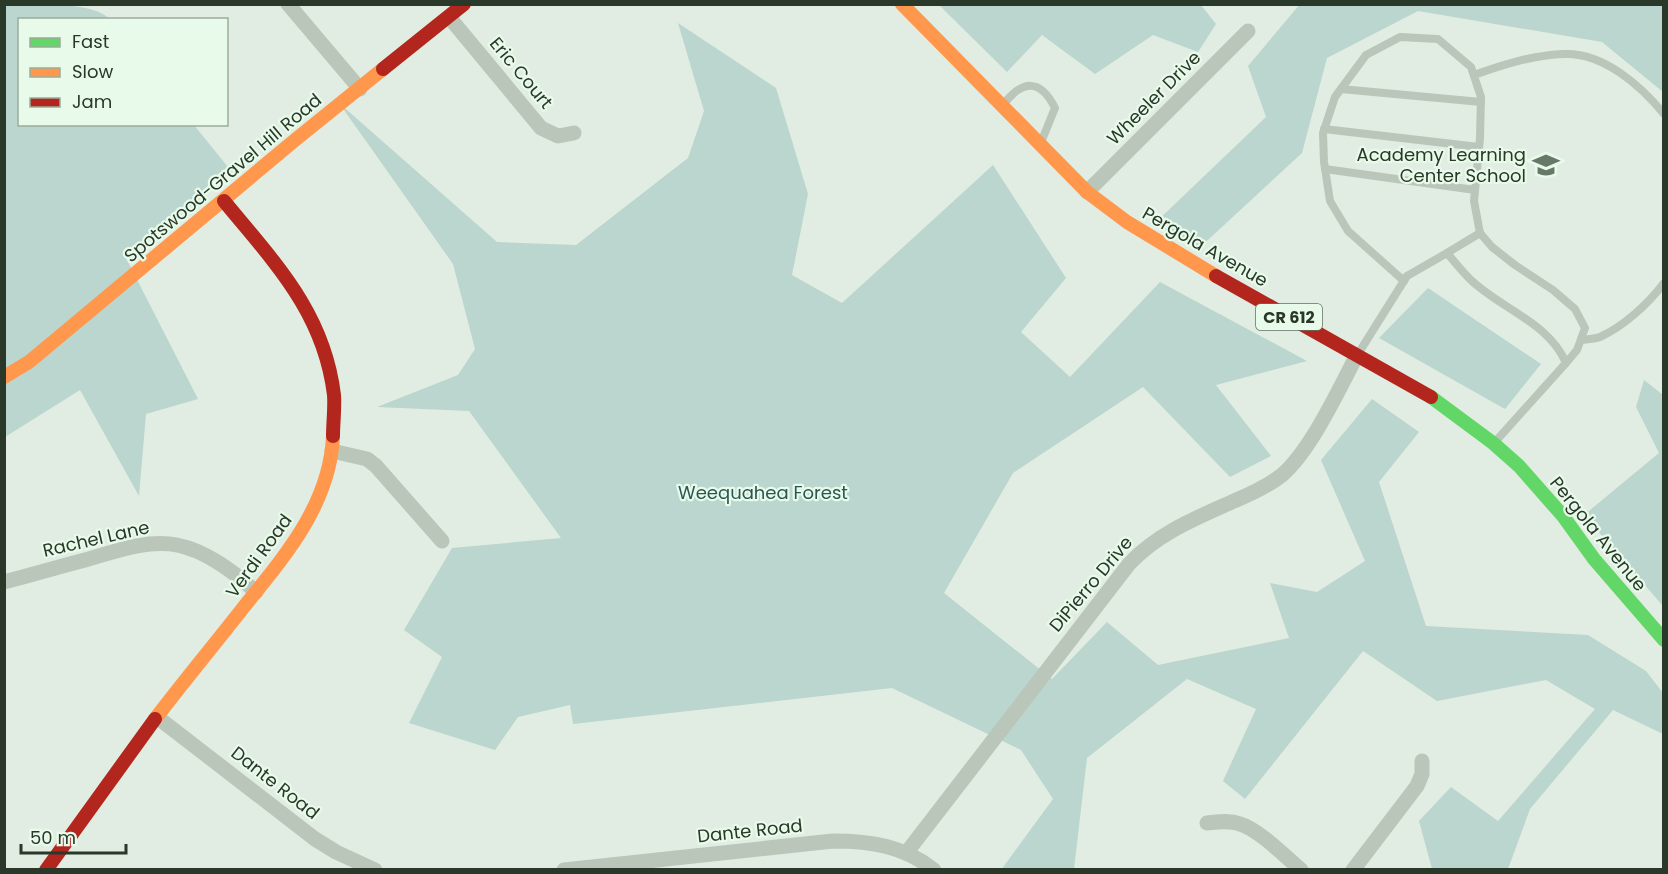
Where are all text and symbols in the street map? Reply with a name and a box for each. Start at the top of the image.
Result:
legend [18,18,228,126]
text: Fast [72,29,109,54]
street label: Eric Court [484,32,559,114]
street label: Wheeler Drive [1101,45,1206,150]
text: Slow [72,59,114,84]
street label: Spotswood-Gravel Hill Road [119,87,327,268]
text: Jam [72,89,112,114]
place label: Academy Learning Center School [1357,142,1526,188]
school or university icon: Academy Learning Center School [1531,150,1561,180]
street label: Pergola Avenue [1138,200,1273,293]
road number: CR 612 [1256,304,1322,330]
street label: Pergola Avenue [1544,471,1652,596]
park label: Weequahea Forest [678,480,848,505]
street label: Verdi Road [220,509,298,603]
street label: Rachel Lane [40,514,152,563]
street label: DiPierro Drive [1043,530,1138,637]
street label: Dante Road [226,740,325,825]
street label: Dante Road [696,813,804,848]
scale bar [21,817,126,855]
text: 50 m [30,825,76,850]

